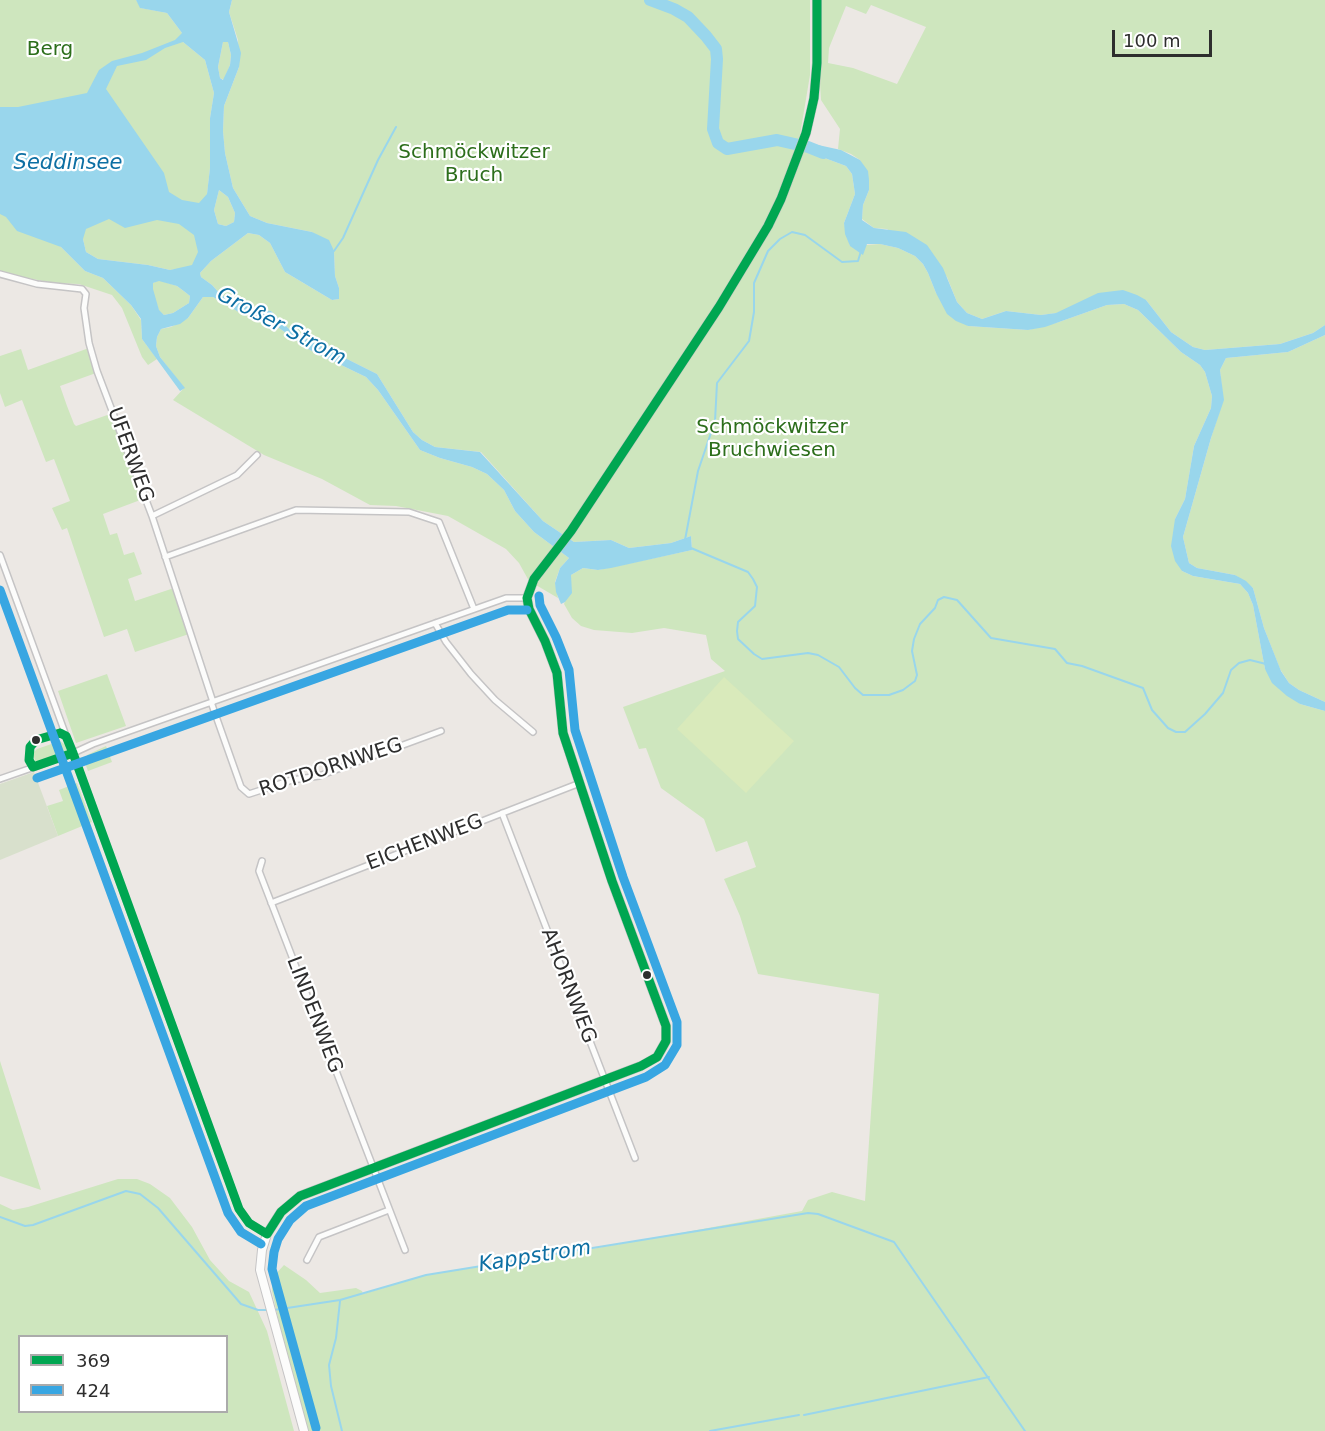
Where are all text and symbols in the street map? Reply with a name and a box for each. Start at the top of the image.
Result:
scale bar [1115,18,1216,56]
text: 100 m [1123,30,1181,51]
park label: Berg [27,38,73,62]
park label: Schmöckwitzer Bruch [398,141,550,188]
water label: Seddinsee [14,151,122,177]
water label: Großer Strom [212,282,350,372]
street label: UFERWEG [102,404,158,506]
park label: Schmöckwitzer Bruchwiesen [696,416,848,463]
street label: ROTDORNWEG [256,733,406,803]
unlabelled marker [30,734,42,746]
street label: EICHENWEG [363,810,487,876]
street label: AHORNWEG [535,925,601,1047]
street label: LINDENWEG [281,953,347,1077]
unlabelled marker [641,969,653,981]
water label: Kappstrom [477,1236,593,1278]
legend [18,1335,228,1413]
text: 369 [76,1350,110,1371]
text: 424 [76,1380,110,1401]

